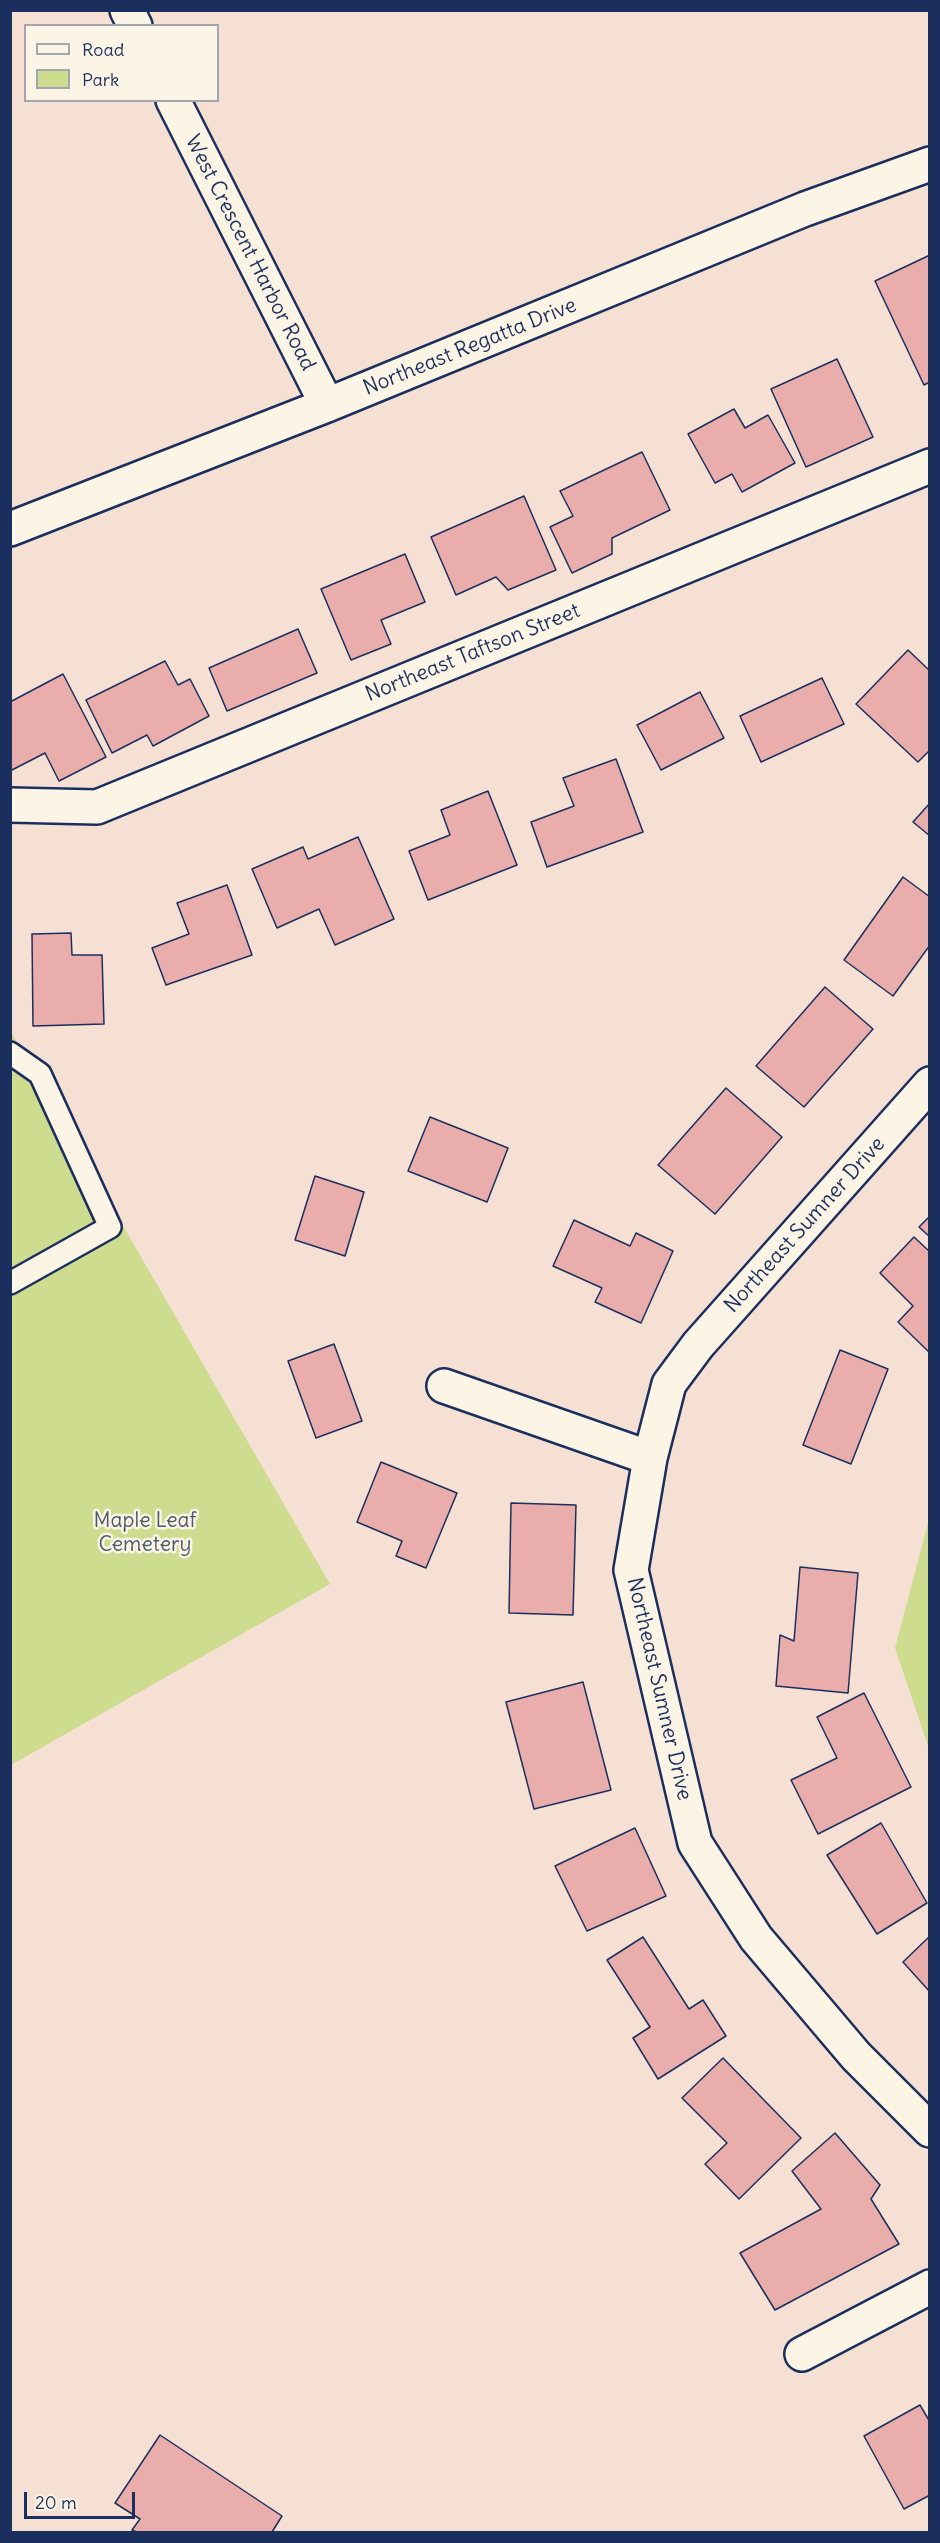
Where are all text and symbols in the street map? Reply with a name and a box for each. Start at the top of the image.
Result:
legend [24,24,219,102]
text: Road [82,38,124,61]
text: Park [82,68,119,91]
street label: West Crescent Harbor Road [179,131,321,375]
street label: Northeast Regatta Drive [360,293,580,401]
street label: Northeast Taftson Street [362,598,584,708]
street label: Northeast Sumner Drive [719,1132,891,1318]
park label: Maple Leaf Cemetery [94,1508,196,1558]
street label: Northeast Sumner Drive [621,1575,697,1803]
scale bar [27,2480,138,2518]
text: 20 m [35,2491,77,2514]

